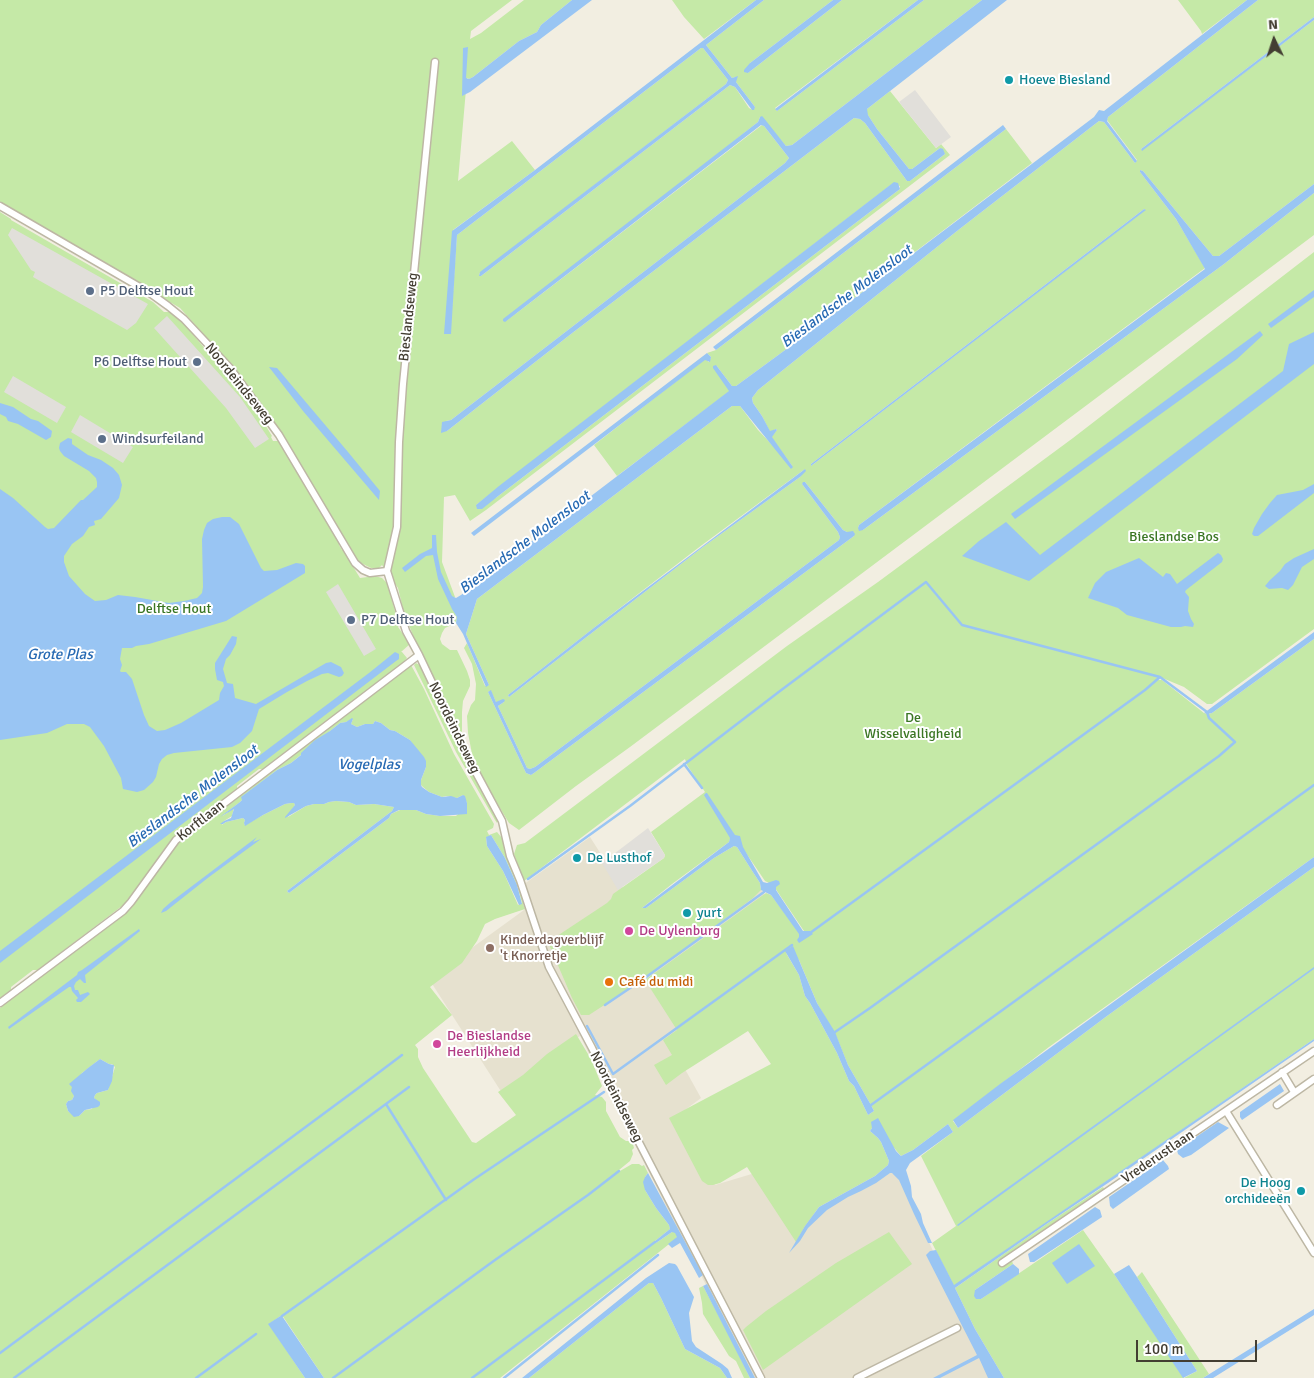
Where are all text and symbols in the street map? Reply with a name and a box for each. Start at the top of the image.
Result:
north arrow [1249,15,1299,65]
text: N [1267,16,1278,33]
place label: Hoeve Biesland [1019,72,1111,88]
marker: Hoeve Biesland [1003,74,1015,86]
water label: Bieslandsche Molensloot [778,242,916,352]
street label: Bieslandseweg [396,272,422,362]
place label: P5 Delftse Hout [100,283,193,299]
marker: P5 Delftse Hout [84,285,96,297]
street label: Noordeindseweg [201,340,277,428]
place label: P6 Delftse Hout [94,354,187,370]
marker: P6 Delftse Hout [191,356,203,368]
place label: Windsurfeiland [112,431,204,447]
marker: Windsurfeiland [96,433,108,445]
water label: Bieslandsche Molensloot [456,488,594,598]
park label: Bieslandse Bos [1129,529,1219,545]
park label: Delftse Hout [137,601,211,617]
place label: P7 Delftse Hout [361,612,454,628]
marker: P7 Delftse Hout [345,614,357,626]
water label: Grote Plas [27,646,93,664]
street label: Noordeindseweg [425,680,483,776]
park label: De Wisselvalligheid [864,710,962,742]
water label: Bieslandsche Molensloot [124,742,262,852]
water label: Vogelplas [338,756,400,774]
street label: Korftlaan [174,797,228,845]
place label: De Lusthof [587,850,651,866]
marker: De Lusthof [571,852,583,864]
place label: yurt [697,905,722,921]
marker: yurt [681,907,693,919]
place label: De Uylenburg [639,923,720,939]
marker: De Uylenburg [623,925,635,937]
place label: Kinderdagverblijf 't Knorretje [500,932,603,964]
marker: Kinderdagverblijf 't Knorretje [484,942,496,954]
place label: Café du midi [619,974,693,990]
marker: Café du midi [603,976,615,988]
place label: De Bieslandse Heerlijkheid [447,1028,531,1060]
marker: De Bieslandse Heerlijkheid [431,1038,443,1050]
street label: Noordeindseweg [586,1049,646,1145]
street label: Vrederustlaan [1119,1127,1197,1187]
place label: De Hoog orchideeën [1225,1175,1291,1208]
marker: De Hoog orchideeën [1295,1185,1307,1197]
scale bar [1139,1330,1260,1362]
text: 100 m [1144,1340,1184,1358]

